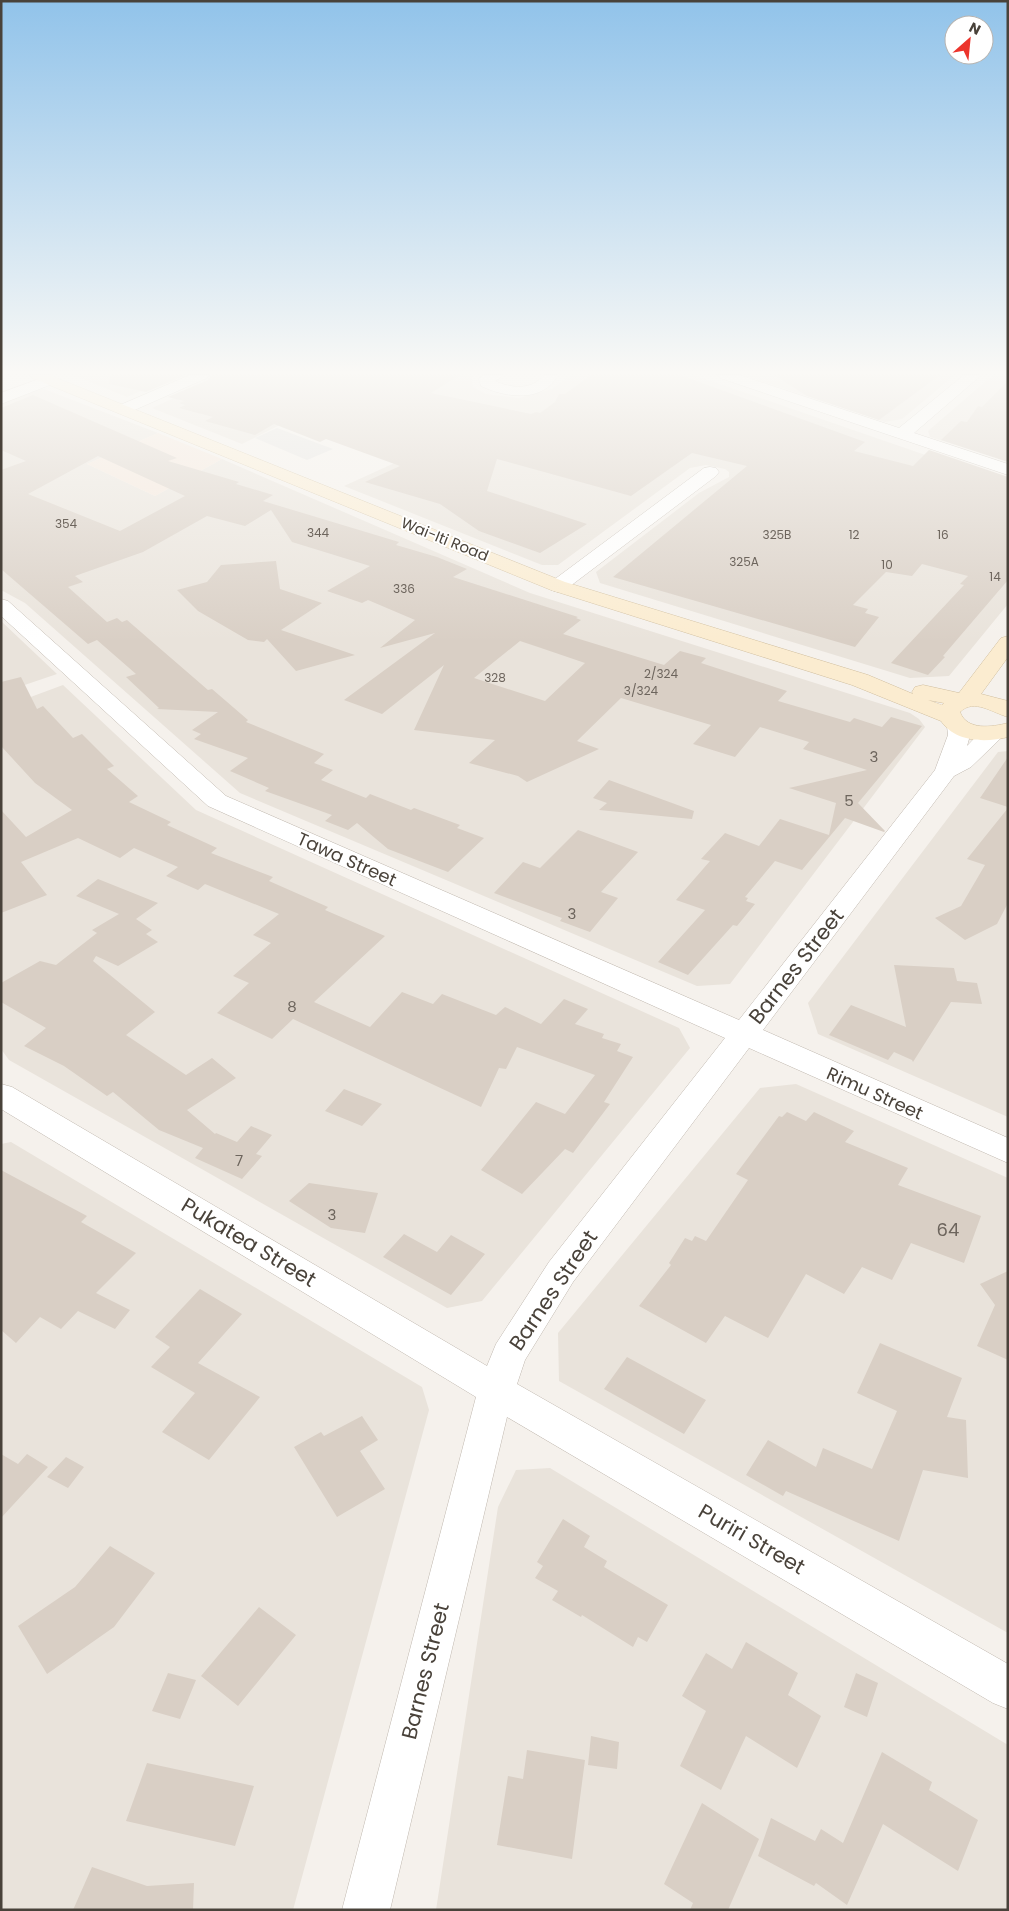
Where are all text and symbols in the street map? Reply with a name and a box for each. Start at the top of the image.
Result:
north arrow [944,15,994,65]
text: N [966,17,984,40]
street label: Wai-Iti Road [398,512,492,566]
house number: 354 [55,515,78,532]
house number: 344 [307,524,330,541]
house number: 325B [763,526,791,543]
house number: 12 [849,526,859,543]
house number: 16 [937,526,949,543]
house number: 325A [729,553,759,570]
house number: 10 [881,556,893,573]
house number: 14 [989,568,1001,585]
house number: 336 [393,580,415,597]
house number: 2/324 [644,665,679,682]
house number: 328 [484,669,506,686]
house number: 3/324 [624,682,659,699]
house number: 3 [870,746,878,767]
house number: 5 [844,790,854,811]
street label: Tawa Street [293,826,401,892]
street label: Barnes Street [742,902,850,1030]
house number: 3 [568,903,576,924]
house number: 8 [287,996,297,1017]
street label: Rimu Street [823,1061,927,1125]
house number: 7 [235,1150,243,1171]
street label: Pukatea Street [176,1190,322,1294]
house number: 3 [328,1204,336,1225]
house number: 64 [937,1217,959,1242]
street label: Barnes Street [502,1224,604,1356]
street label: Puriri Street [693,1497,811,1581]
street label: Barnes Street [394,1600,456,1742]

